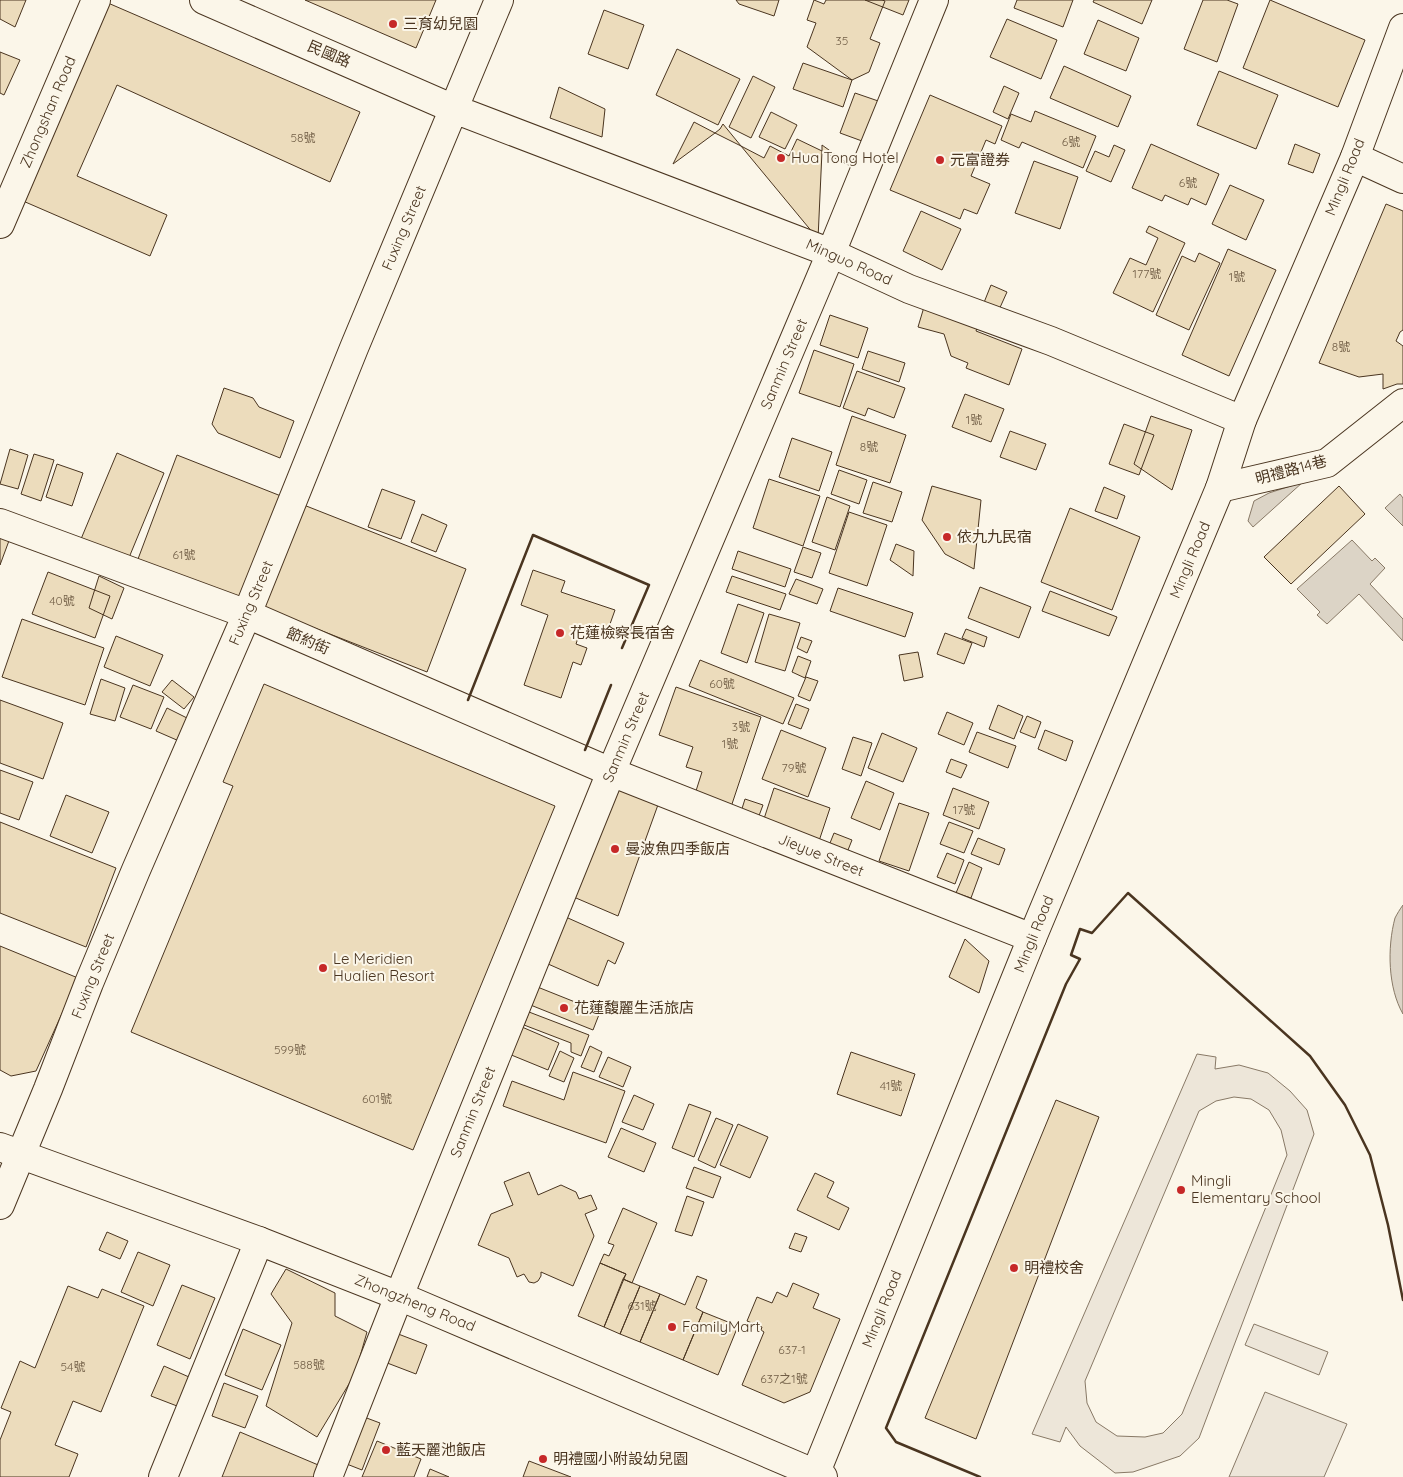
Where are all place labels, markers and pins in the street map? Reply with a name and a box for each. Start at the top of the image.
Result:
place label: 三育幼兒園 [403,14,478,33]
marker: 三育幼兒園 [387,18,399,30]
place label: Hua Tong Hotel [791,148,899,167]
place label: 元富證券 [950,150,1010,169]
marker: Hua Tong Hotel [775,152,787,164]
marker: 元富證券 [934,154,946,166]
place label: 依九九民宿 [957,527,1032,546]
marker: 依九九民宿 [941,531,953,543]
place label: 花蓮檢察長宿舍 [570,623,675,642]
marker: 花蓮檢察長宿舍 [554,627,566,639]
place label: 曼波魚四季飯店 [625,839,730,858]
marker: 曼波魚四季飯店 [609,843,621,855]
place label: Le Meridien Hualien Resort [333,949,435,985]
marker: Le Meridien Hualien Resort [317,962,329,974]
place label: 花蓮馥麗生活旅店 [574,998,694,1017]
marker: 花蓮馥麗生活旅店 [558,1002,570,1014]
place label: Mingli Elementary School [1191,1171,1321,1207]
marker: Mingli Elementary School [1175,1184,1187,1196]
place label: 明禮校舍 [1024,1258,1084,1277]
marker: 明禮校舍 [1008,1262,1020,1274]
place label: FamilyMart [682,1317,760,1336]
marker: FamilyMart [666,1321,678,1333]
place label: 藍天麗池飯店 [396,1440,486,1459]
marker: 藍天麗池飯店 [380,1444,392,1456]
place label: 明禮國小附設幼兒園 [553,1449,688,1468]
marker: 明禮國小附設幼兒園 [537,1453,549,1465]

